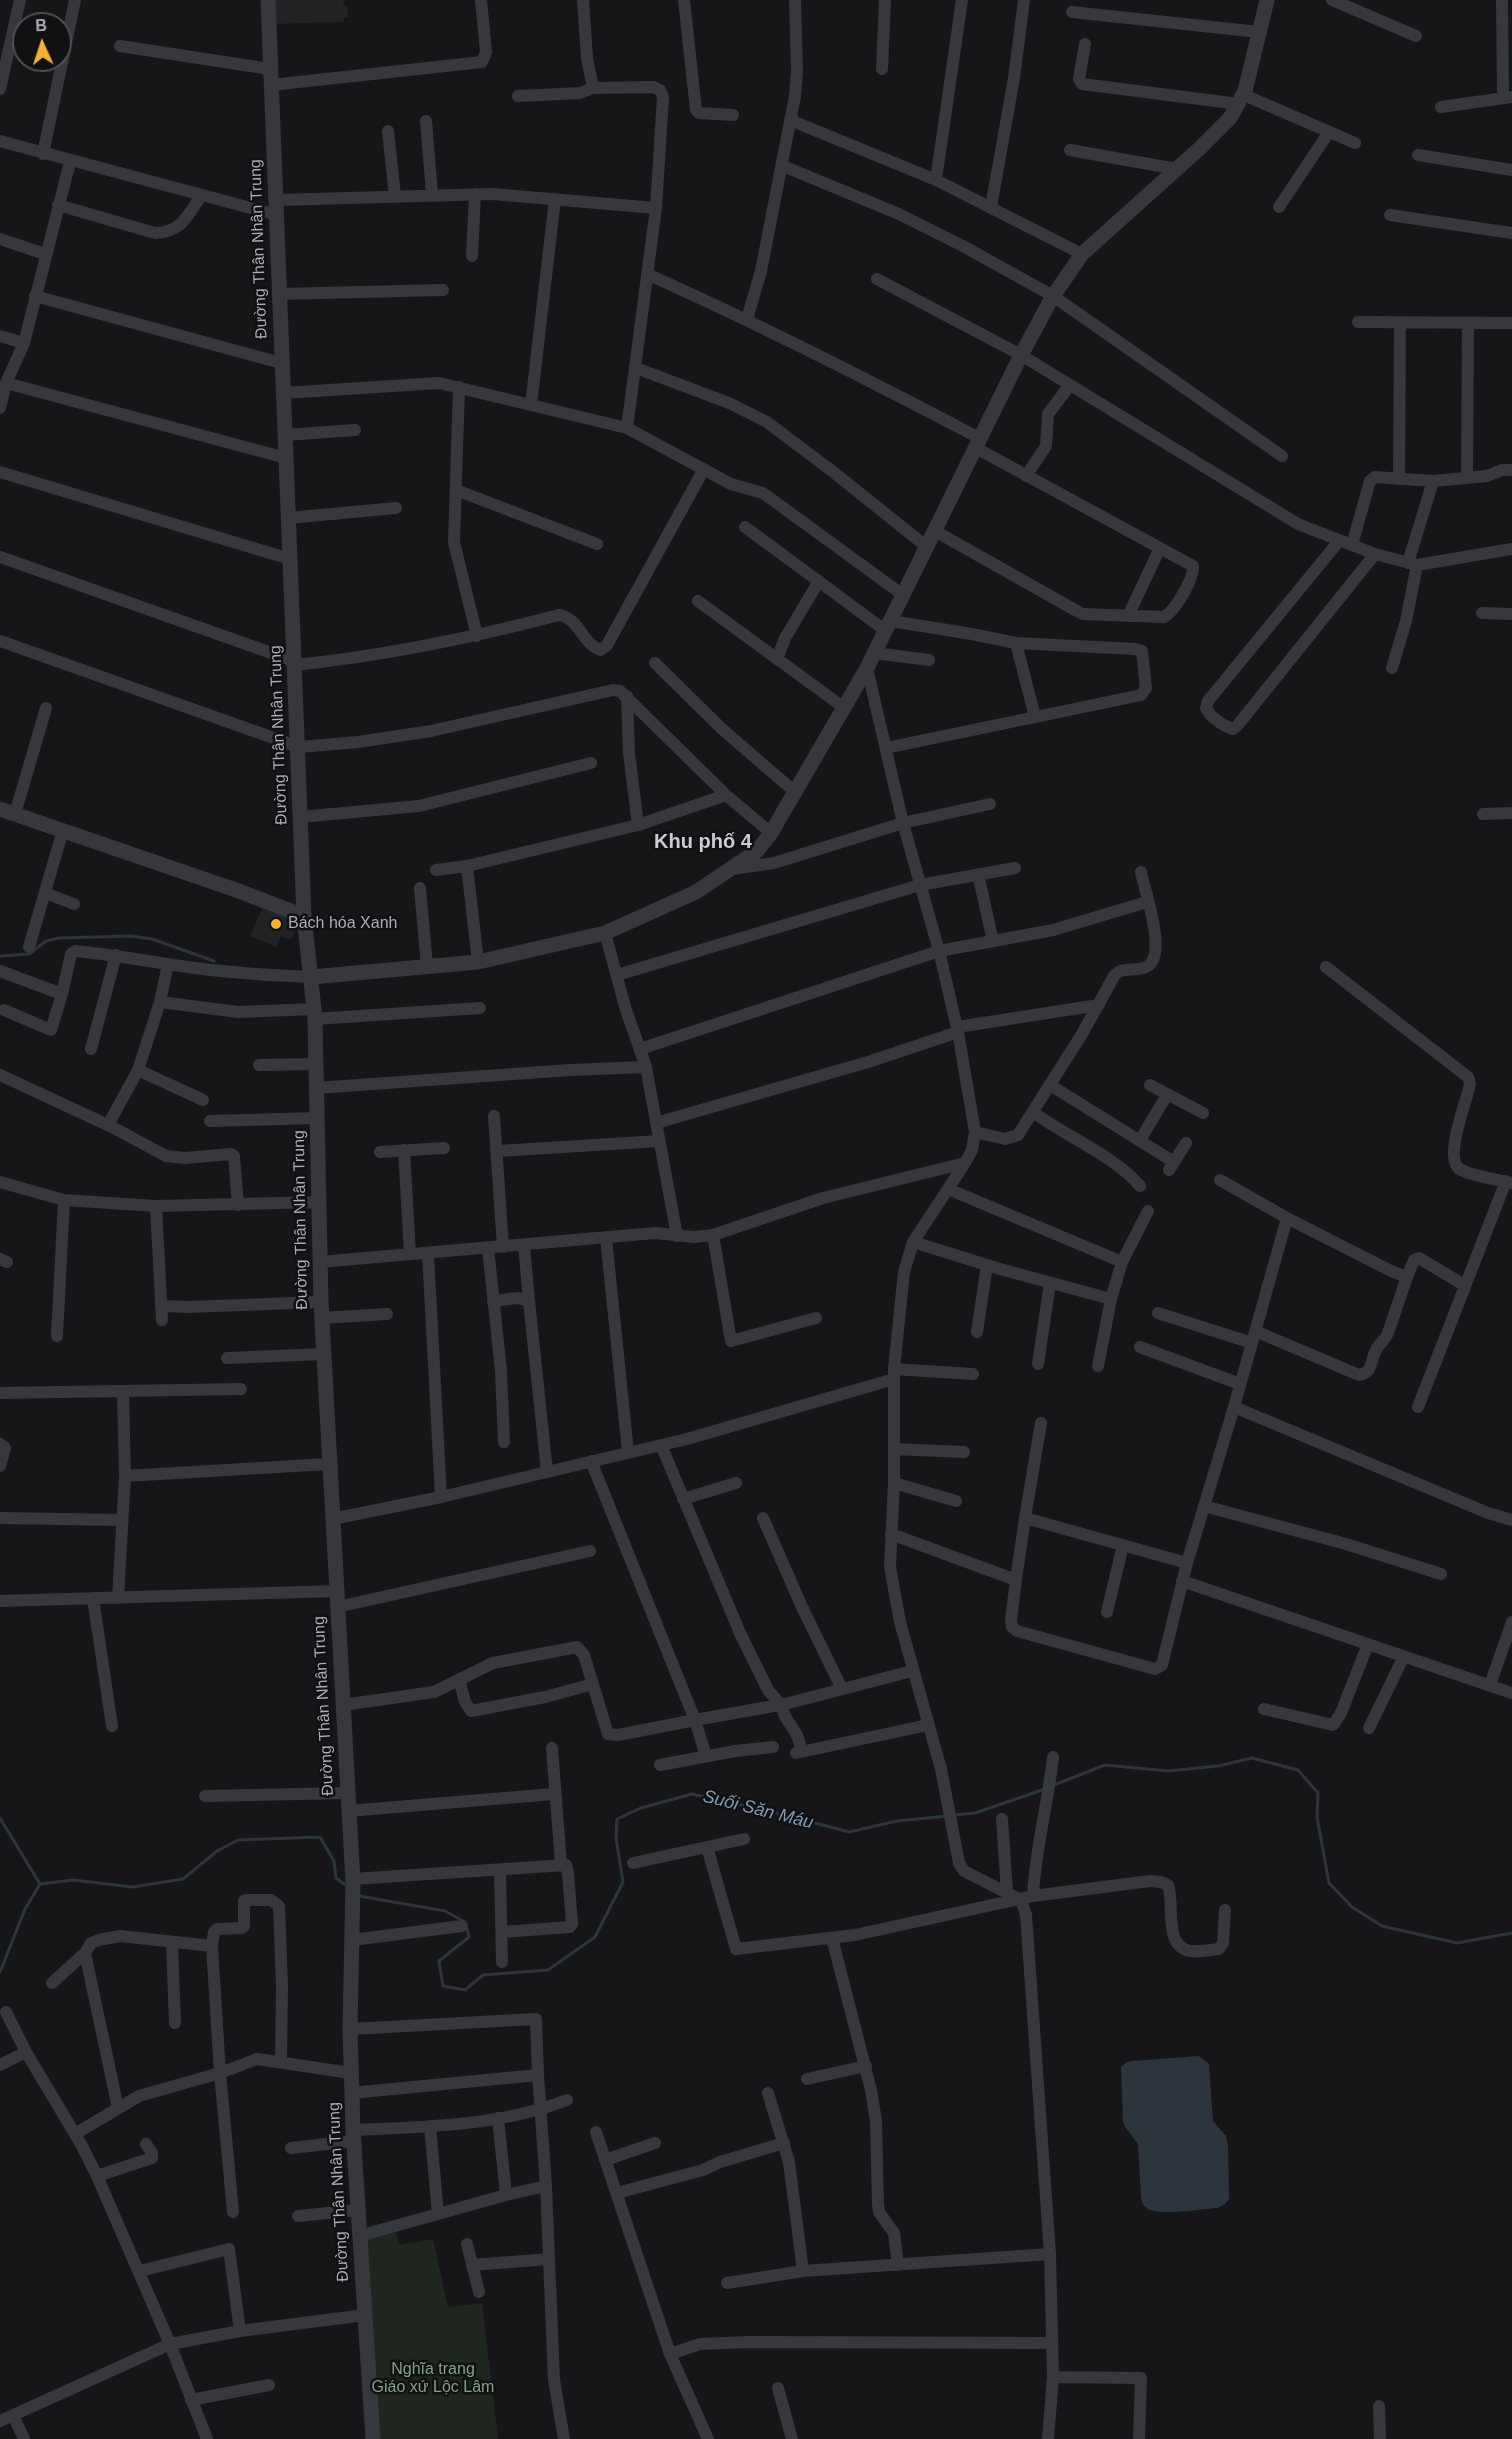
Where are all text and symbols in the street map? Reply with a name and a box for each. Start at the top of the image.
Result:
north arrow [12,12,72,72]
text: B [35,17,47,34]
street label: Đường Thân Nhân Trung [246,159,272,339]
street label: Đường Thân Nhân Trung [266,645,292,825]
district label: Khu phố 4 [654,830,752,854]
place label: Bách hóa Xanh [288,914,397,934]
marker: Bách hóa Xanh [269,917,283,931]
street label: Đường Thân Nhân Trung [290,1130,312,1310]
street label: Đường Thân Nhân Trung [310,1616,338,1796]
water label: Suối Săn Máu [701,1786,815,1834]
street label: Đường Thân Nhân Trung [325,2102,353,2282]
park label: Nghĩa trang Giáo xứ Lộc Lâm [372,2360,494,2398]

